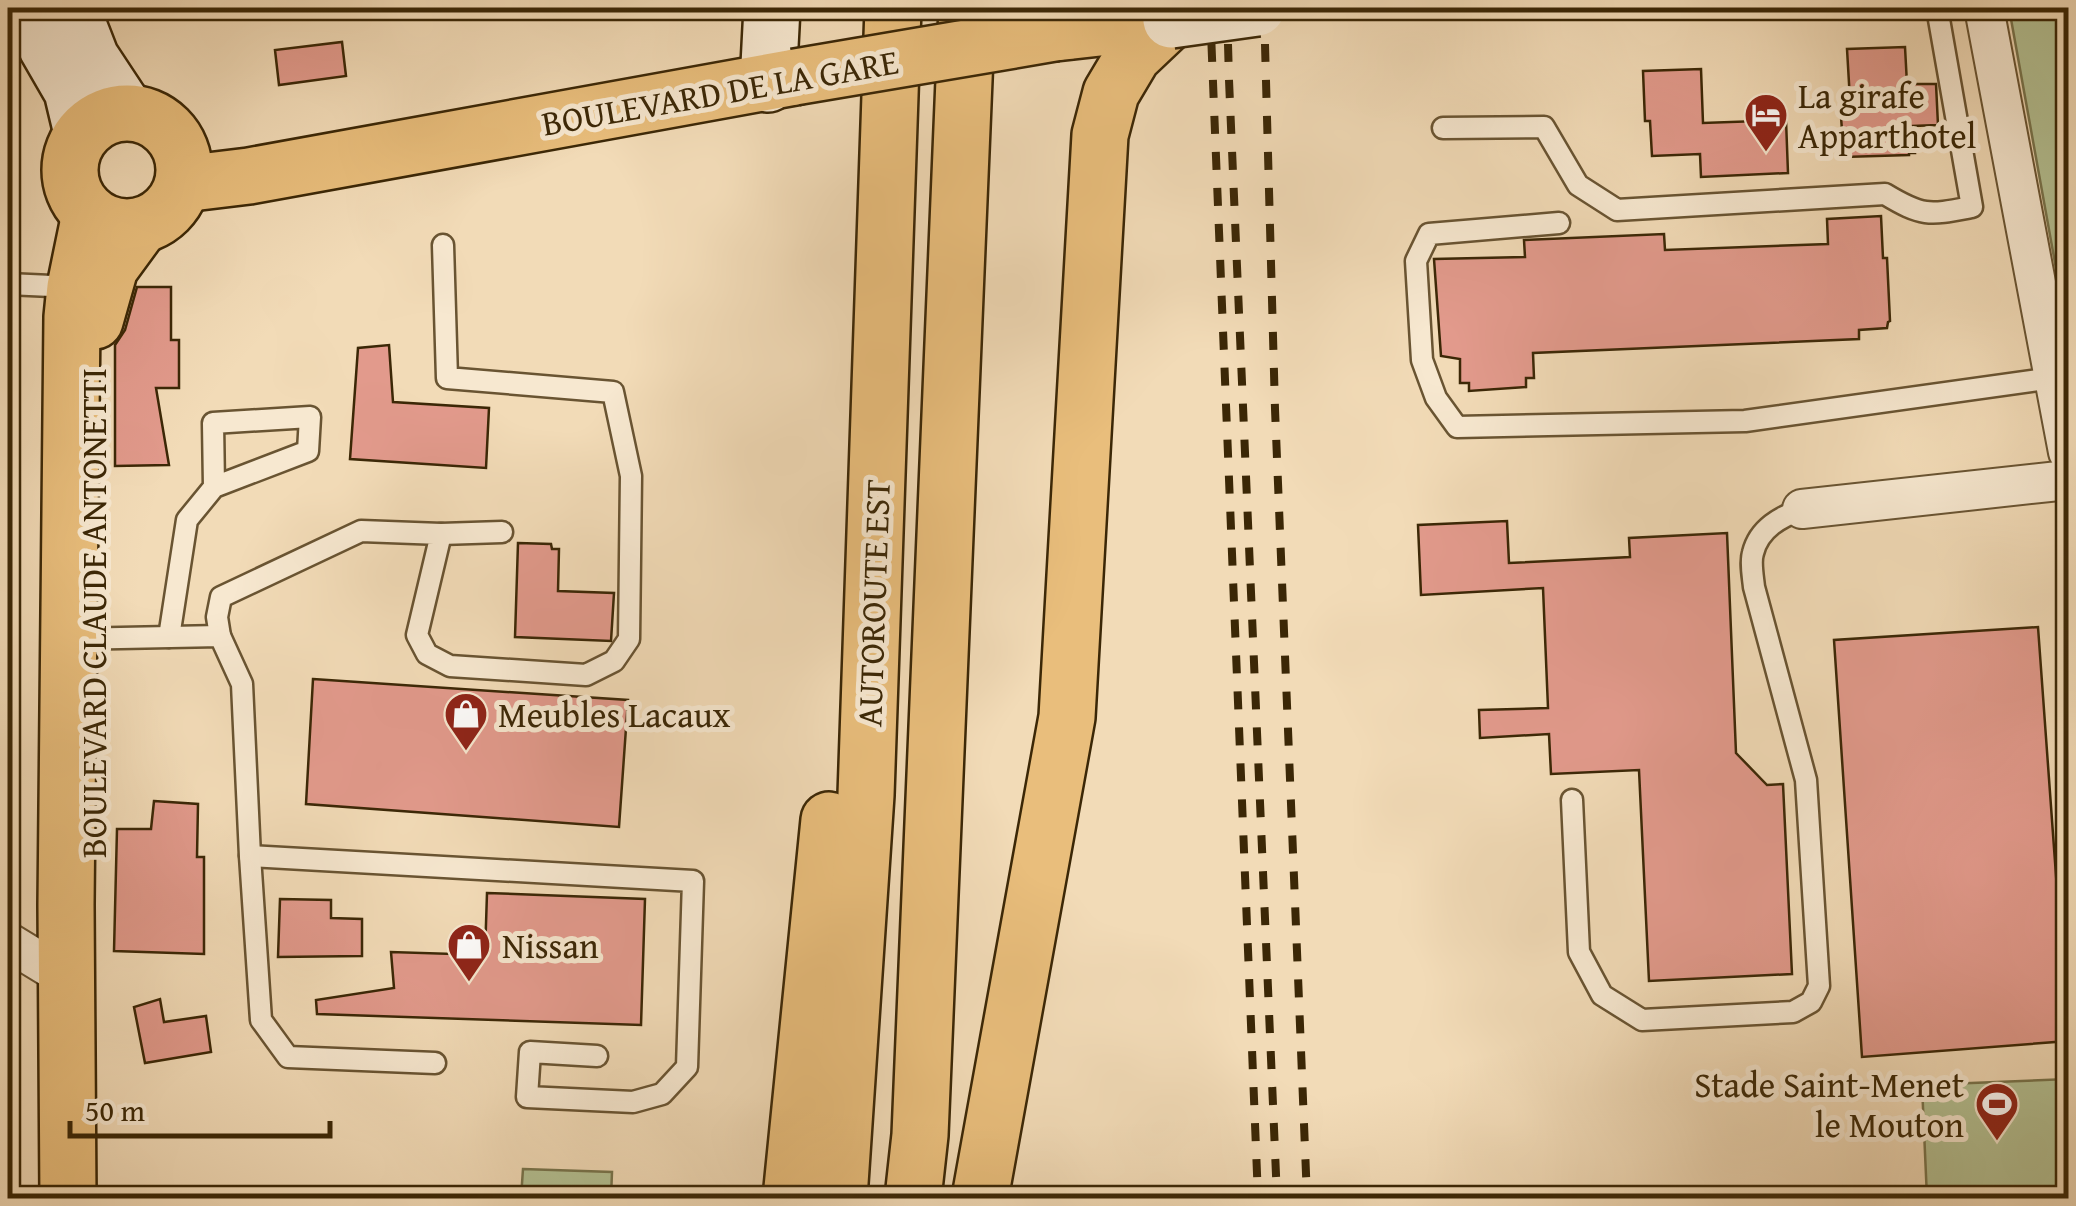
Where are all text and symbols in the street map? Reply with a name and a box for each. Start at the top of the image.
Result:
street label: BOULEVARD DE LA GARE [538,36,902,148]
place label: La girafe Apparthotel [1798,70,1977,161]
hotel icon: La girafe Apparthotel [1743,92,1789,153]
street label: BOULEVARD CLAUDE ANTONETTI [68,368,119,858]
street label: AUTOROUTE EST [843,478,903,728]
place label: Meubles Lacaux [498,689,731,740]
shop icon: Meubles Lacaux [443,691,489,752]
place label: Nissan [502,920,599,971]
shop icon: Nissan [446,922,492,983]
place label: Stade Saint-Menet le Mouton [1694,1059,1964,1150]
scale bar [70,1076,330,1138]
sports icon: Stade Saint-Menet le Mouton [1974,1081,2020,1142]
text: 50 m [85,1088,145,1132]

